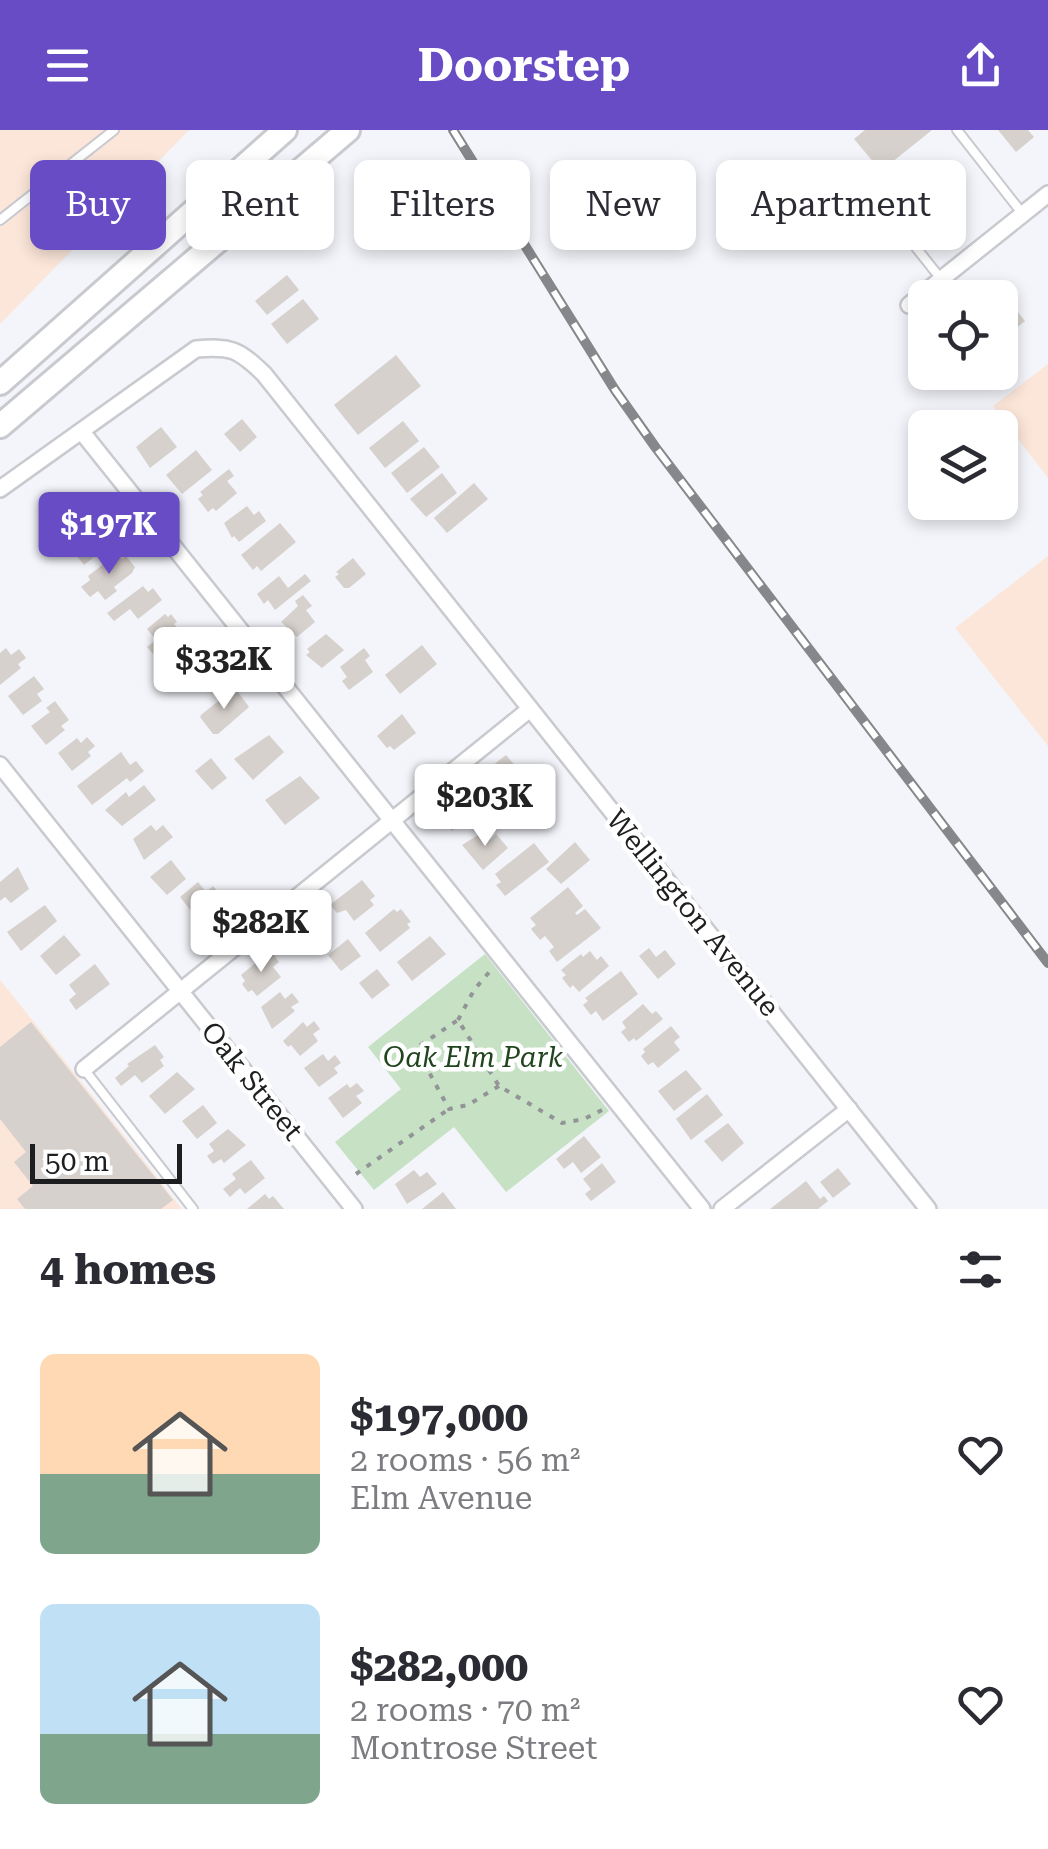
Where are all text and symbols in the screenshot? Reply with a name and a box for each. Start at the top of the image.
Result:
icon: menu [40,38,95,93]
icon: share [953,38,1008,93]
text: Doorstep [418,39,630,92]
chip: Buy [30,160,166,250]
chip: Rent [186,160,334,250]
chip: Filters [354,160,530,250]
chip: New [550,160,696,250]
chip: Apartment [716,160,966,250]
map controls [908,280,1018,520]
button: locate [908,280,1018,390]
button: layers [908,410,1018,520]
pin: $197K [39,492,179,577]
text: $197K [61,505,157,543]
pin: $332K [154,627,294,712]
text: $332K [176,640,272,678]
pin: $203K [415,764,555,849]
text: $203K [437,777,533,815]
street label: Wellington Avenue [600,803,786,1023]
pin: $282K [191,890,331,975]
text: $282K [213,903,309,941]
street label: Oak Street [194,1015,310,1147]
park label: Oak Elm Park [383,1041,564,1074]
scale bar [30,1139,182,1184]
text: 50 m [45,1145,109,1178]
icon: filters [953,1242,1008,1297]
text: 4 homes [40,1245,216,1294]
text: $197,000 [350,1392,528,1441]
icon: home [120,1394,240,1514]
icon: heart [953,1427,1008,1482]
text: 2 rooms · 56 m² [350,1441,580,1479]
text: Elm Avenue [350,1479,532,1517]
text: $282,000 [350,1642,528,1691]
icon: home [120,1644,240,1764]
icon: heart [953,1677,1008,1732]
text: 2 rooms · 70 m² [350,1691,580,1729]
text: Montrose Street [350,1729,597,1767]

